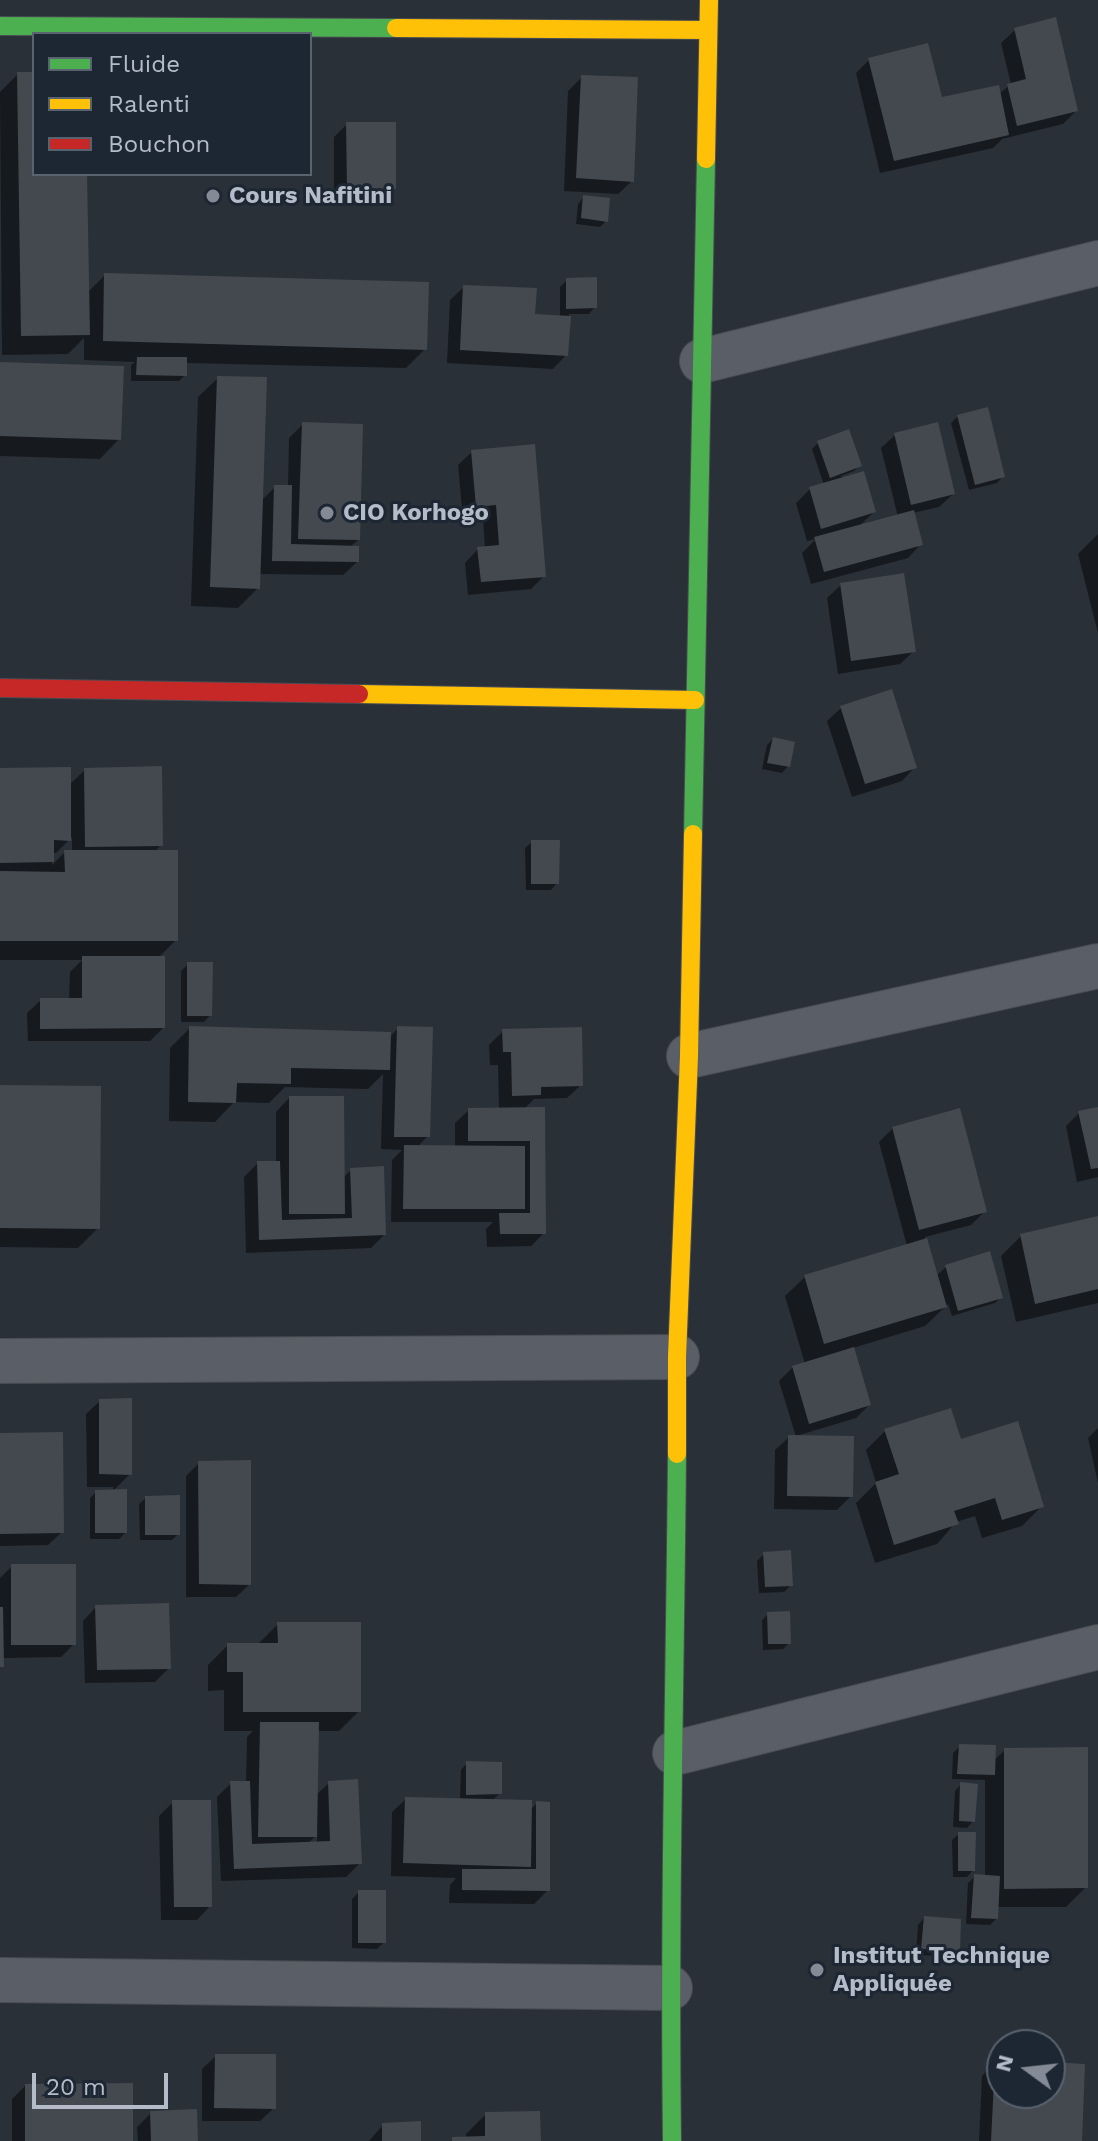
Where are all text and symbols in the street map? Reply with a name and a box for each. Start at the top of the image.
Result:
legend [32,32,312,176]
text: Fluide [108,50,180,78]
text: Ralenti [108,90,190,118]
text: Bouchon [108,130,210,158]
place label: Cours Nafitini [229,182,392,210]
marker: Cours Nafitini [204,187,222,205]
place label: CIO Korhogo [343,499,489,527]
marker: CIO Korhogo [318,504,336,522]
place label: Institut Technique Appliquée [833,1942,1050,1998]
marker: Institut Technique Appliquée [808,1961,826,1979]
north arrow [986,2029,1066,2109]
text: N [990,2052,1018,2074]
scale bar [36,2057,172,2107]
text: 20 m [46,2073,106,2101]

